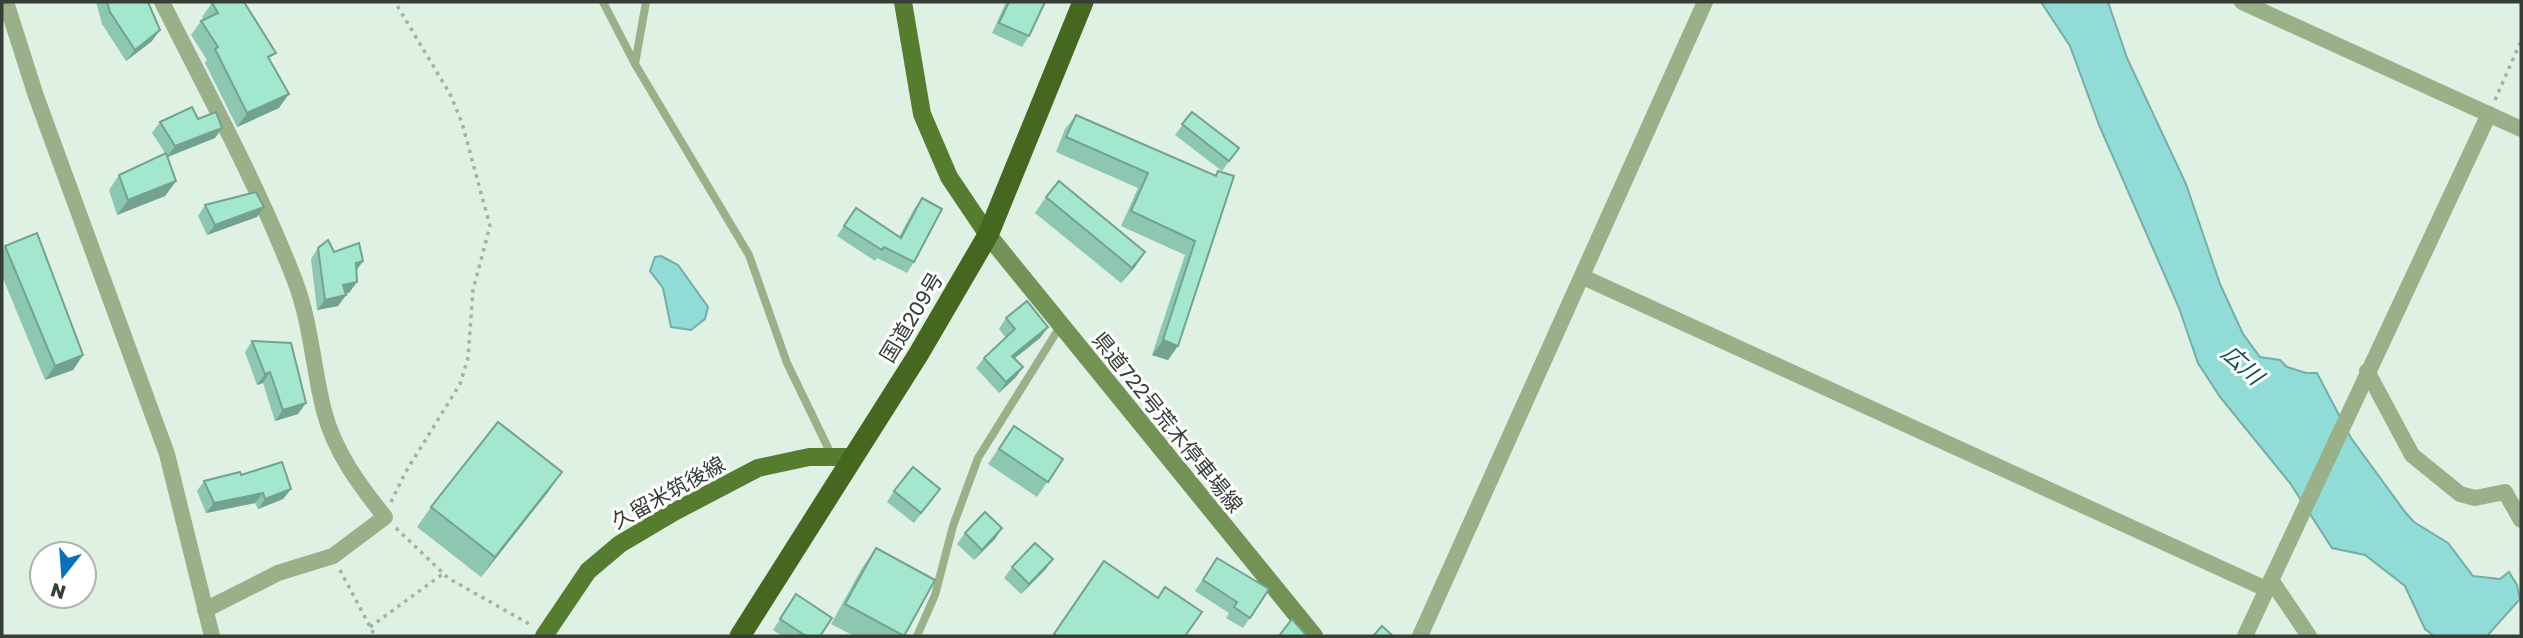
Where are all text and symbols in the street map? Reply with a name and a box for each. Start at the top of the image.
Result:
street label: 国道209号 [874,267,948,367]
street label: 県道722号荒木停車場線 [1087,327,1249,517]
water label: 広川 [2217,338,2272,392]
street label: 久留米筑後線 [607,450,729,534]
north arrow [28,540,98,610]
text: N [48,579,68,605]

